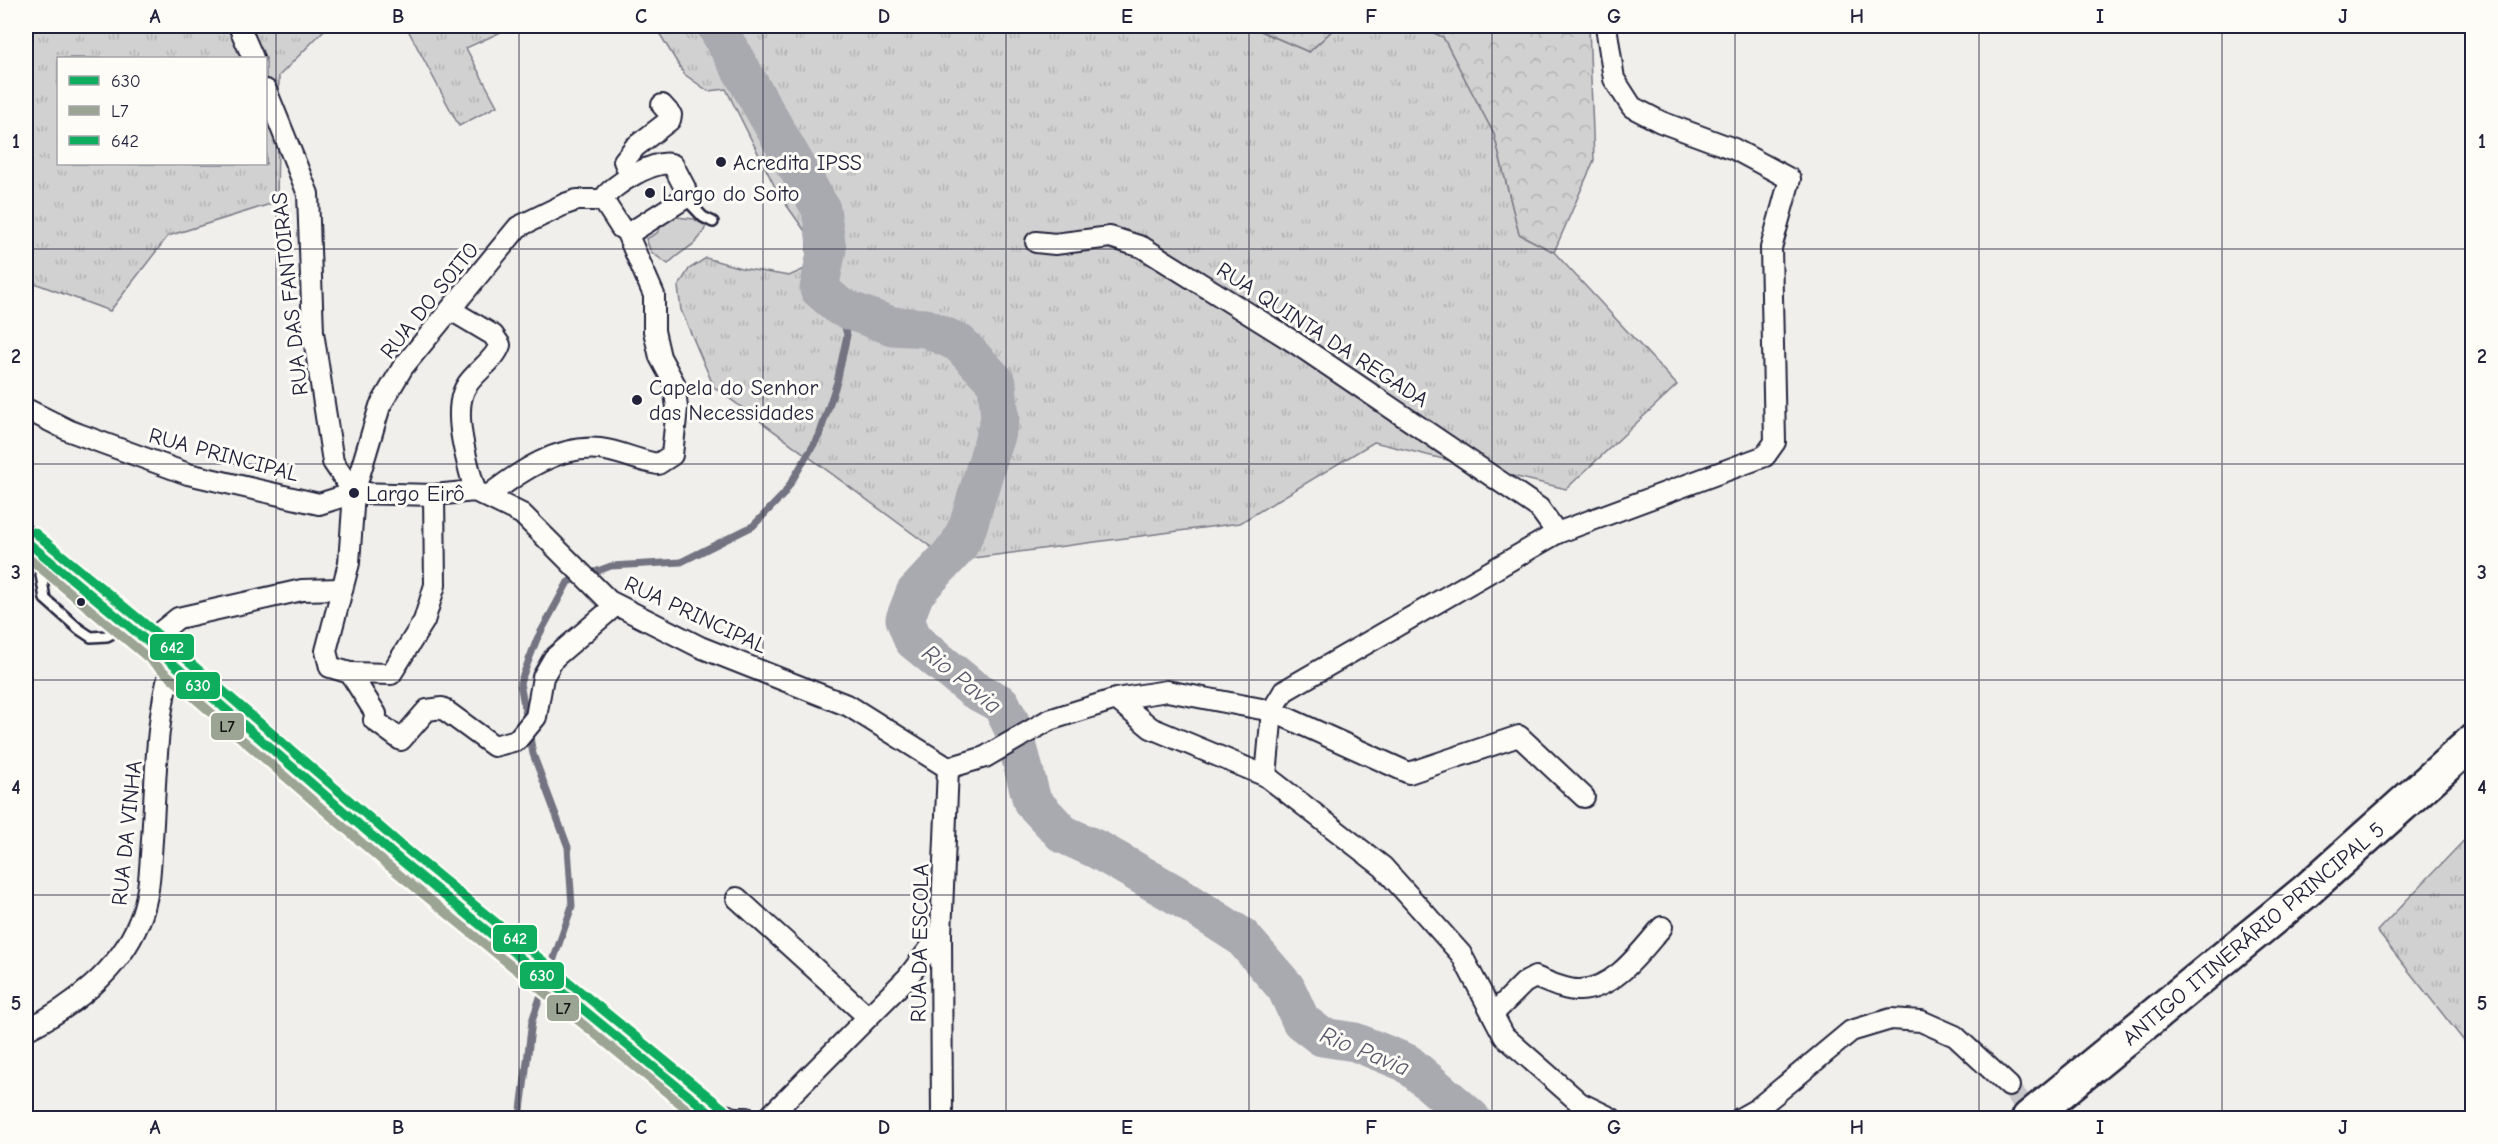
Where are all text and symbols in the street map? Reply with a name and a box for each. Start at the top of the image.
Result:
text: A [149,5,161,28]
text: B [392,5,404,28]
text: C [635,5,647,28]
text: D [878,5,890,28]
text: E [1121,5,1133,28]
text: F [1365,5,1377,28]
text: G [1607,5,1621,28]
text: H [1850,5,1864,28]
text: I [2096,5,2104,28]
text: J [2338,5,2348,28]
legend [57,57,267,165]
text: 630 [111,71,141,92]
text: L7 [111,101,129,122]
text: 1 [12,130,20,153]
text: 1 [2478,130,2486,153]
text: 642 [111,131,139,152]
place label: Acredita IPSS [733,150,862,176]
marker: Acredita IPSS [714,155,728,169]
place label: Largo do Soito [662,181,799,207]
marker: Largo do Soito [643,186,657,200]
street label: RUA DAS FANTOIRAS [266,191,314,397]
street label: RUA DO SOITO [375,237,485,364]
street label: RUA QUINTA DA REGADA [1212,257,1433,413]
text: 2 [11,345,21,368]
text: 2 [2477,345,2487,368]
place label: Capela do Senhor das Necessidades [649,375,818,426]
marker: Capela do Senhor das Necessidades [630,393,644,407]
street label: RUA PRINCIPAL [146,422,301,487]
place label: Largo Eirô [366,481,465,507]
marker: Largo Eirô [347,486,361,500]
text: 3 [11,561,21,584]
text: 3 [2477,561,2487,584]
street label: RUA PRINCIPAL [620,571,771,659]
unlabelled marker [75,596,87,608]
line badge: 642 [149,633,195,661]
text: 642 [160,639,184,657]
water label: Rio Pavia [917,639,1007,719]
line badge: 630 [175,671,221,700]
text: 630 [185,677,211,695]
line badge: L7 [210,712,245,741]
text: L7 [219,718,235,736]
street label: RUA DA VINHA [106,759,148,907]
text: 4 [11,776,21,799]
text: 4 [2477,776,2487,799]
street label: ANTIGO ITINERÁRIO PRINCIPAL 5 [2117,816,2390,1051]
street label: RUA DA ESCOLA [906,863,934,1023]
line badge: 642 [492,924,538,953]
text: 642 [503,930,527,948]
line badge: 630 [519,961,565,990]
text: 630 [529,967,555,985]
text: 5 [11,992,21,1015]
text: 5 [2477,992,2487,1015]
line badge: L7 [546,994,580,1022]
text: L7 [555,1000,571,1018]
water label: Rio Pavia [1316,1020,1414,1082]
text: A [149,1116,161,1139]
text: B [392,1116,404,1139]
text: C [635,1116,647,1139]
text: D [878,1116,890,1139]
text: E [1121,1116,1133,1139]
text: F [1365,1116,1377,1139]
text: G [1607,1116,1621,1139]
text: H [1850,1116,1864,1139]
text: I [2096,1116,2104,1139]
text: J [2338,1116,2348,1139]

